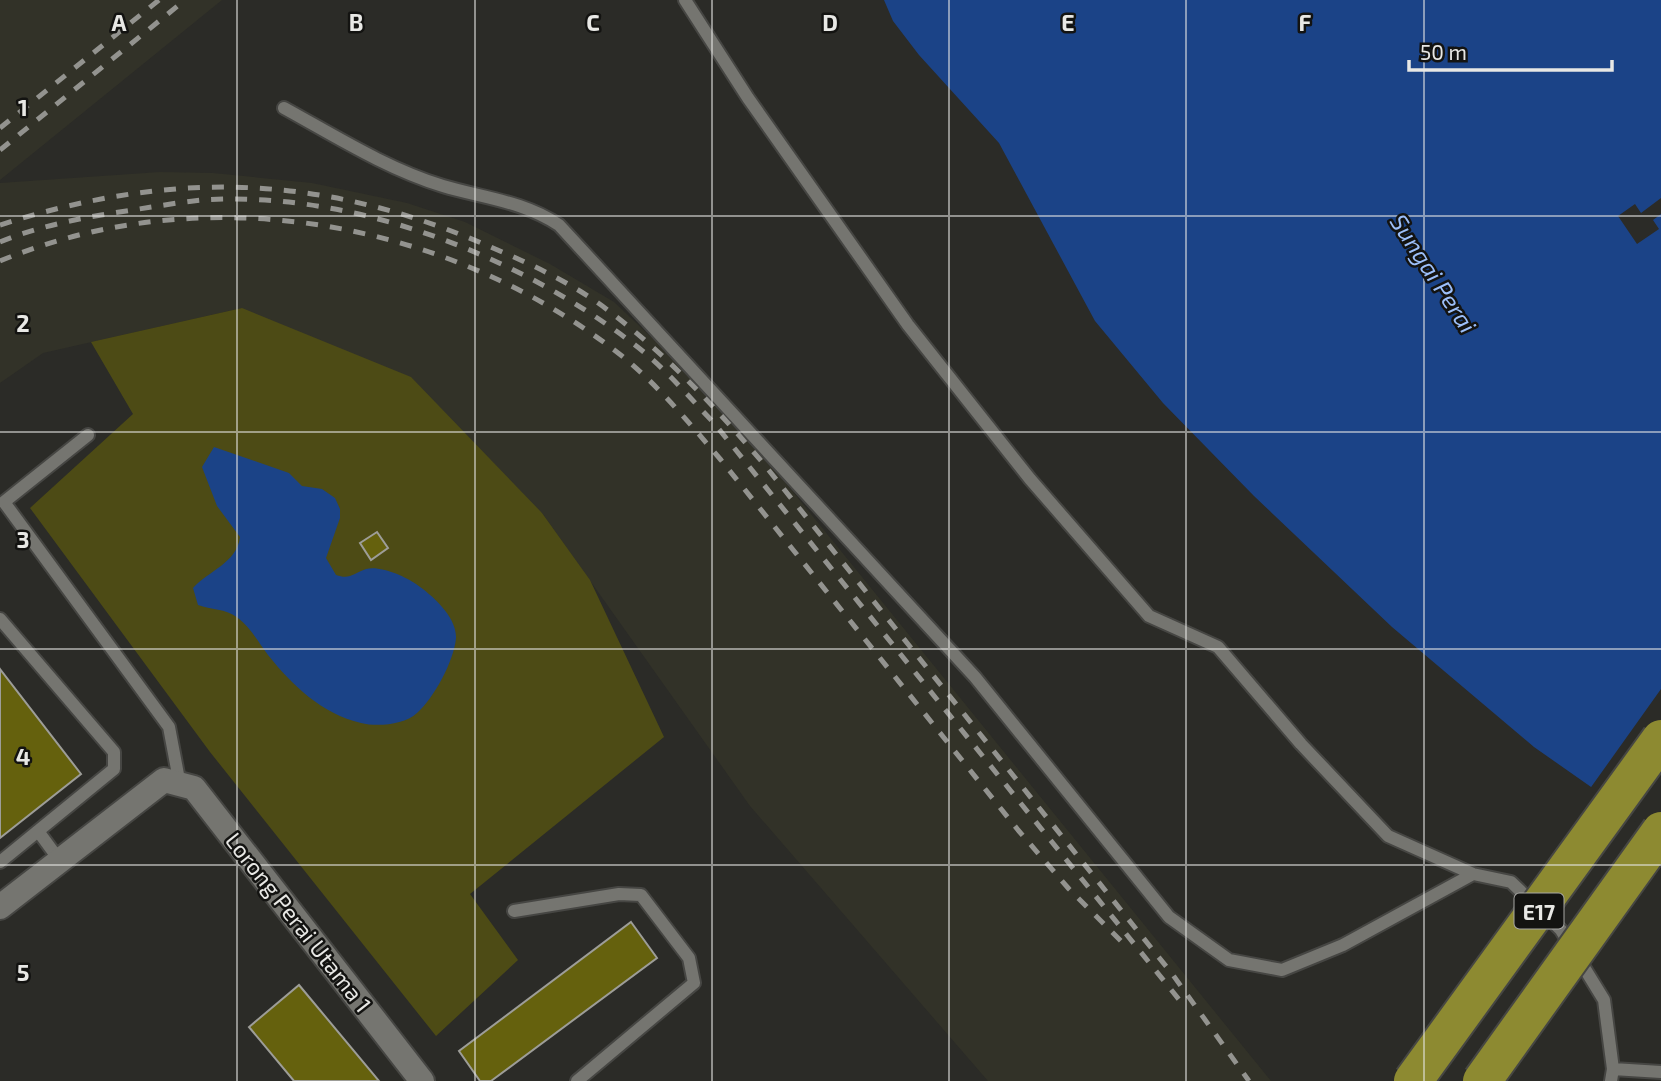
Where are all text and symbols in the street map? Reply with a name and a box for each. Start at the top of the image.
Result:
text: A [111,8,127,36]
text: B [349,8,363,36]
text: C [586,8,600,36]
text: D [822,8,838,36]
text: E [1061,8,1075,36]
text: F [1299,8,1312,36]
scale bar [1409,28,1612,72]
text: 50 m [1420,39,1467,64]
text: 1 [18,93,28,121]
water label: Sungai Perai [1385,208,1483,338]
text: 2 [16,309,30,337]
text: 3 [16,525,30,553]
text: 4 [16,742,30,770]
street label: Lorong Perai Utama 1 [220,827,378,1017]
road number: E17 [1514,894,1564,928]
text: 5 [17,958,29,986]

